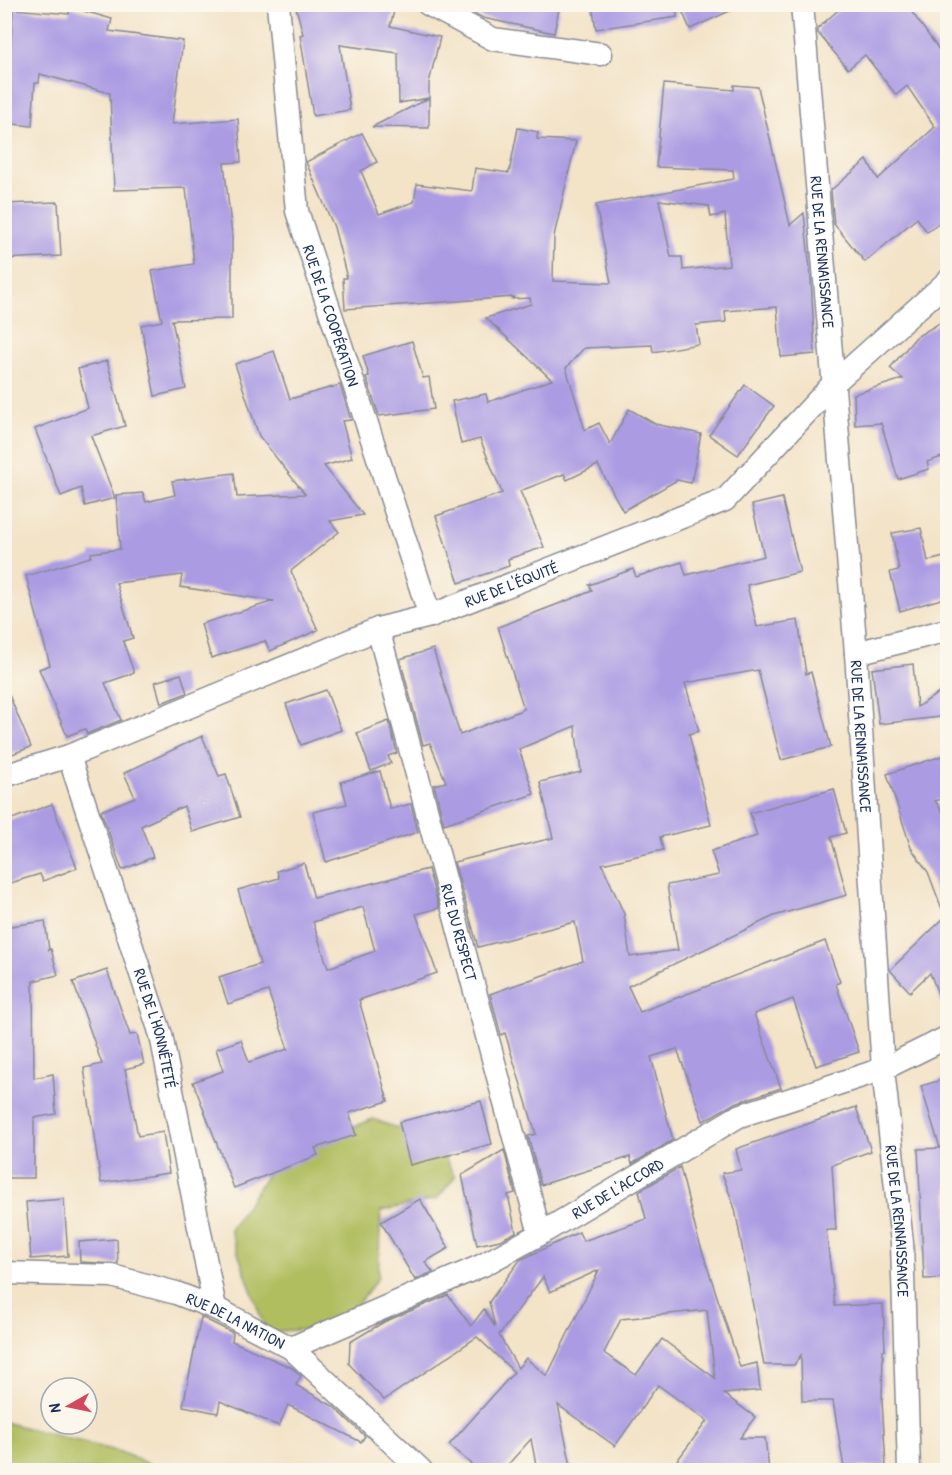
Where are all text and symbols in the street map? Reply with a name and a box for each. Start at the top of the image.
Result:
street label: RUE DE LA RENNAISSANCE [805,175,840,329]
street label: RUE DE LA COOPÉRATION [298,242,365,389]
street label: RUE DE L'ÉQUITÉ [461,556,561,612]
street label: RUE DE LA RENNAISSANCE [846,660,877,813]
street label: RUE DU RESPECT [436,881,483,984]
street label: RUE DE L'HONNÊTETÉ [129,966,182,1090]
street label: RUE DE LA RENNAISSANCE [880,1144,915,1297]
street label: RUE DE L'ACCORD [567,1152,668,1224]
street label: RUE DE LA NATION [183,1287,289,1354]
north arrow [39,1376,99,1436]
text: N [43,1402,66,1414]

